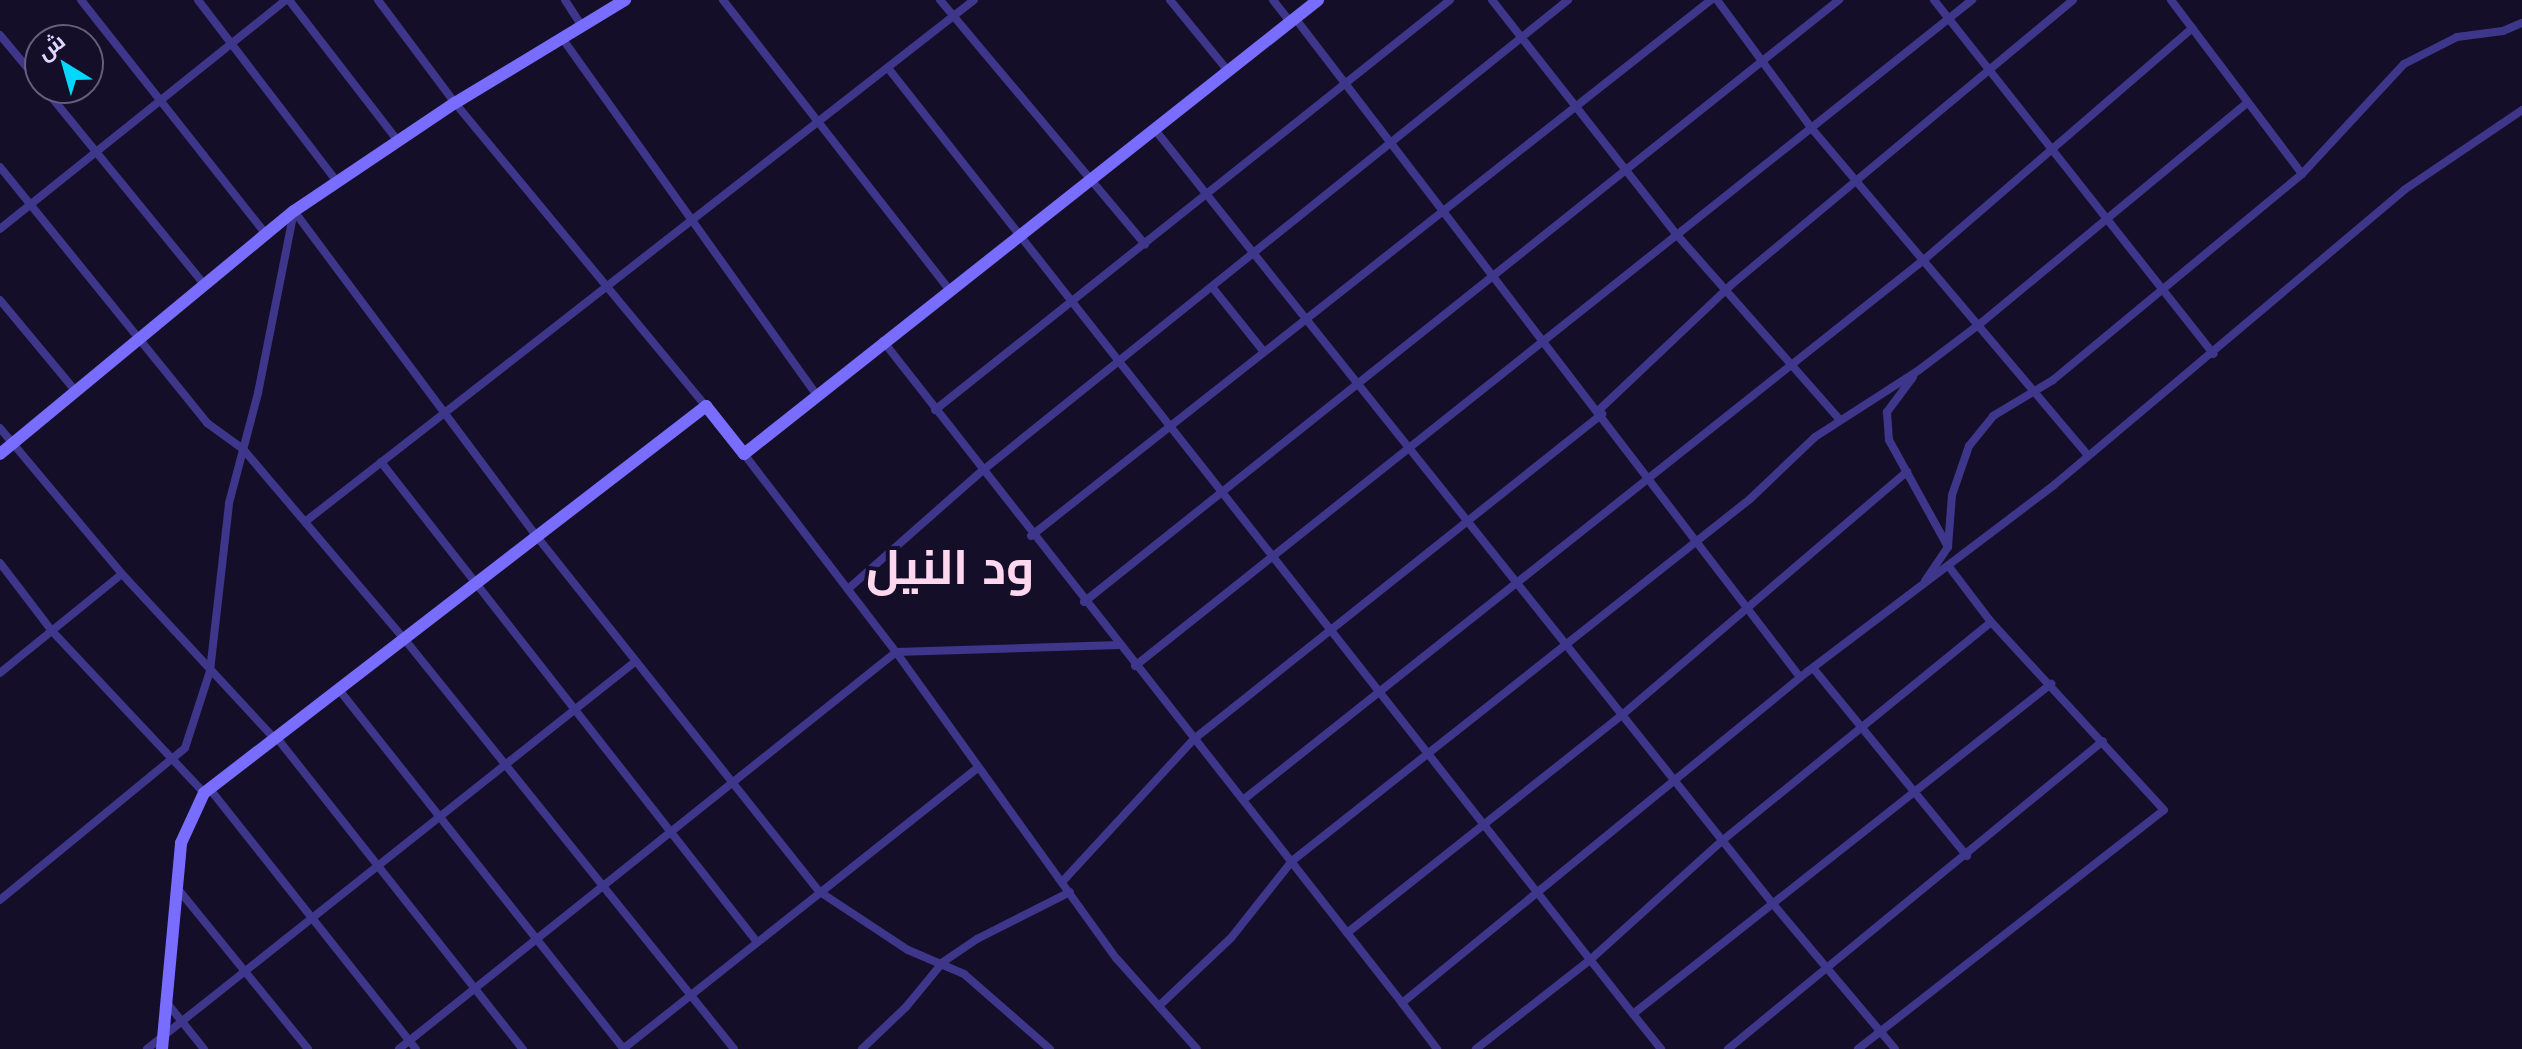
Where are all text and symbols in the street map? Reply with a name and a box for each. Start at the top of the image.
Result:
north arrow [24,24,104,104]
text: ش [30,25,72,68]
district label: ود النيل [866,539,1034,597]

